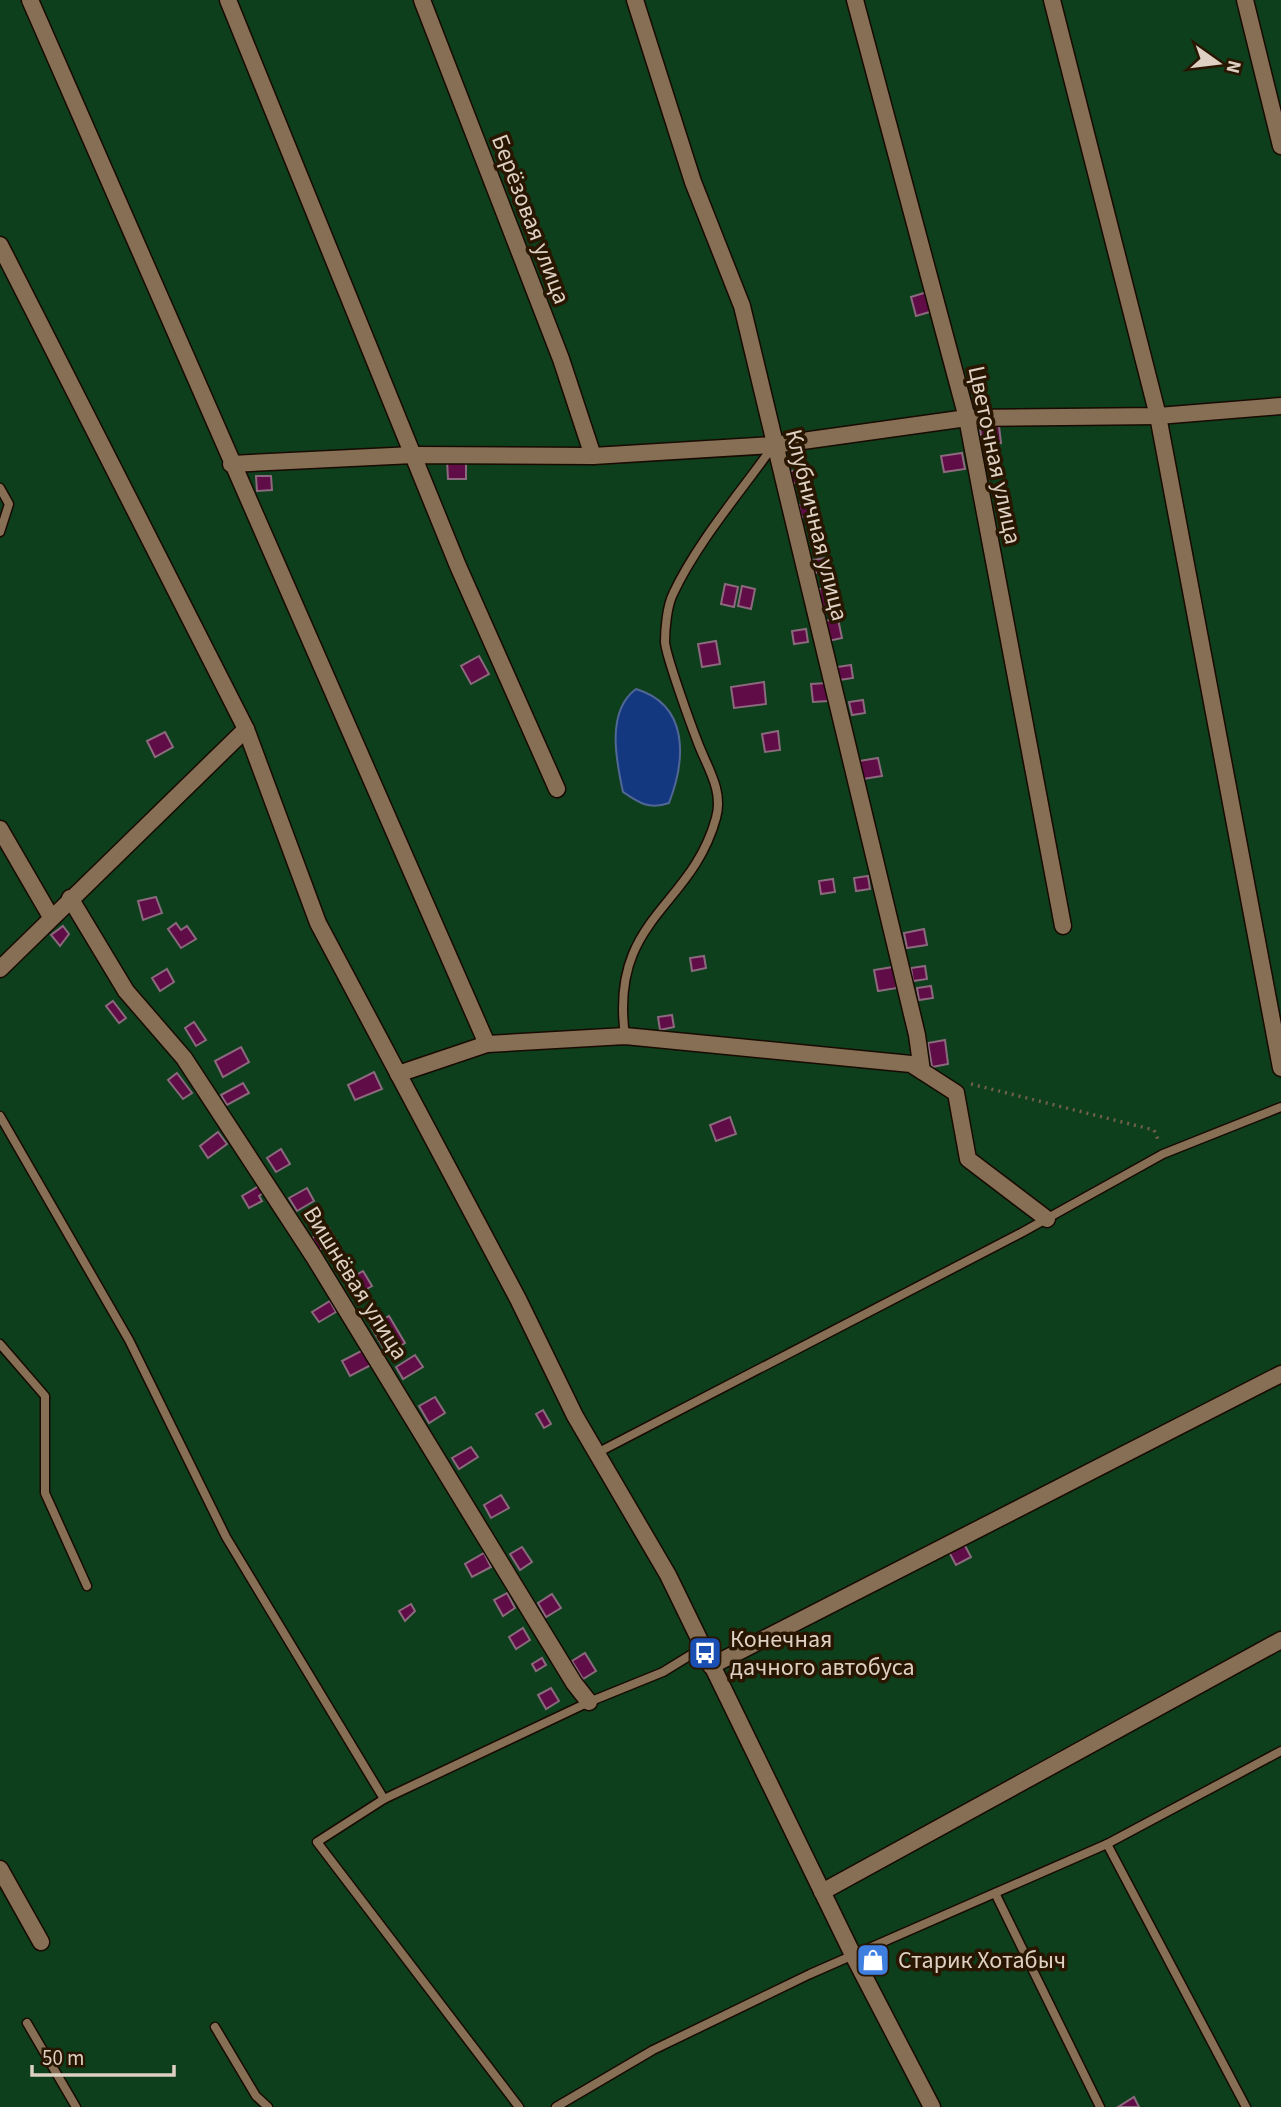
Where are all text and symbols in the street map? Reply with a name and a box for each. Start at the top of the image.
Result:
north arrow [1183,28,1253,98]
text: N [1218,57,1248,76]
street label: Берёзовая улица [482,129,579,309]
street label: Цветочная улица [959,363,1030,547]
street label: Клубничная улица [776,426,857,625]
street label: Вишнёвая улица [294,1200,417,1367]
place label: Конечная дачного автобуса [730,1622,915,1685]
bus stop icon: Конечная дачного автобуса [686,1634,724,1672]
shop icon: Старик Хотабыч [854,1941,892,1979]
place label: Старик Хотабыч [898,1943,1066,1978]
scale bar [32,2034,173,2078]
text: 50 m [42,2043,84,2073]

